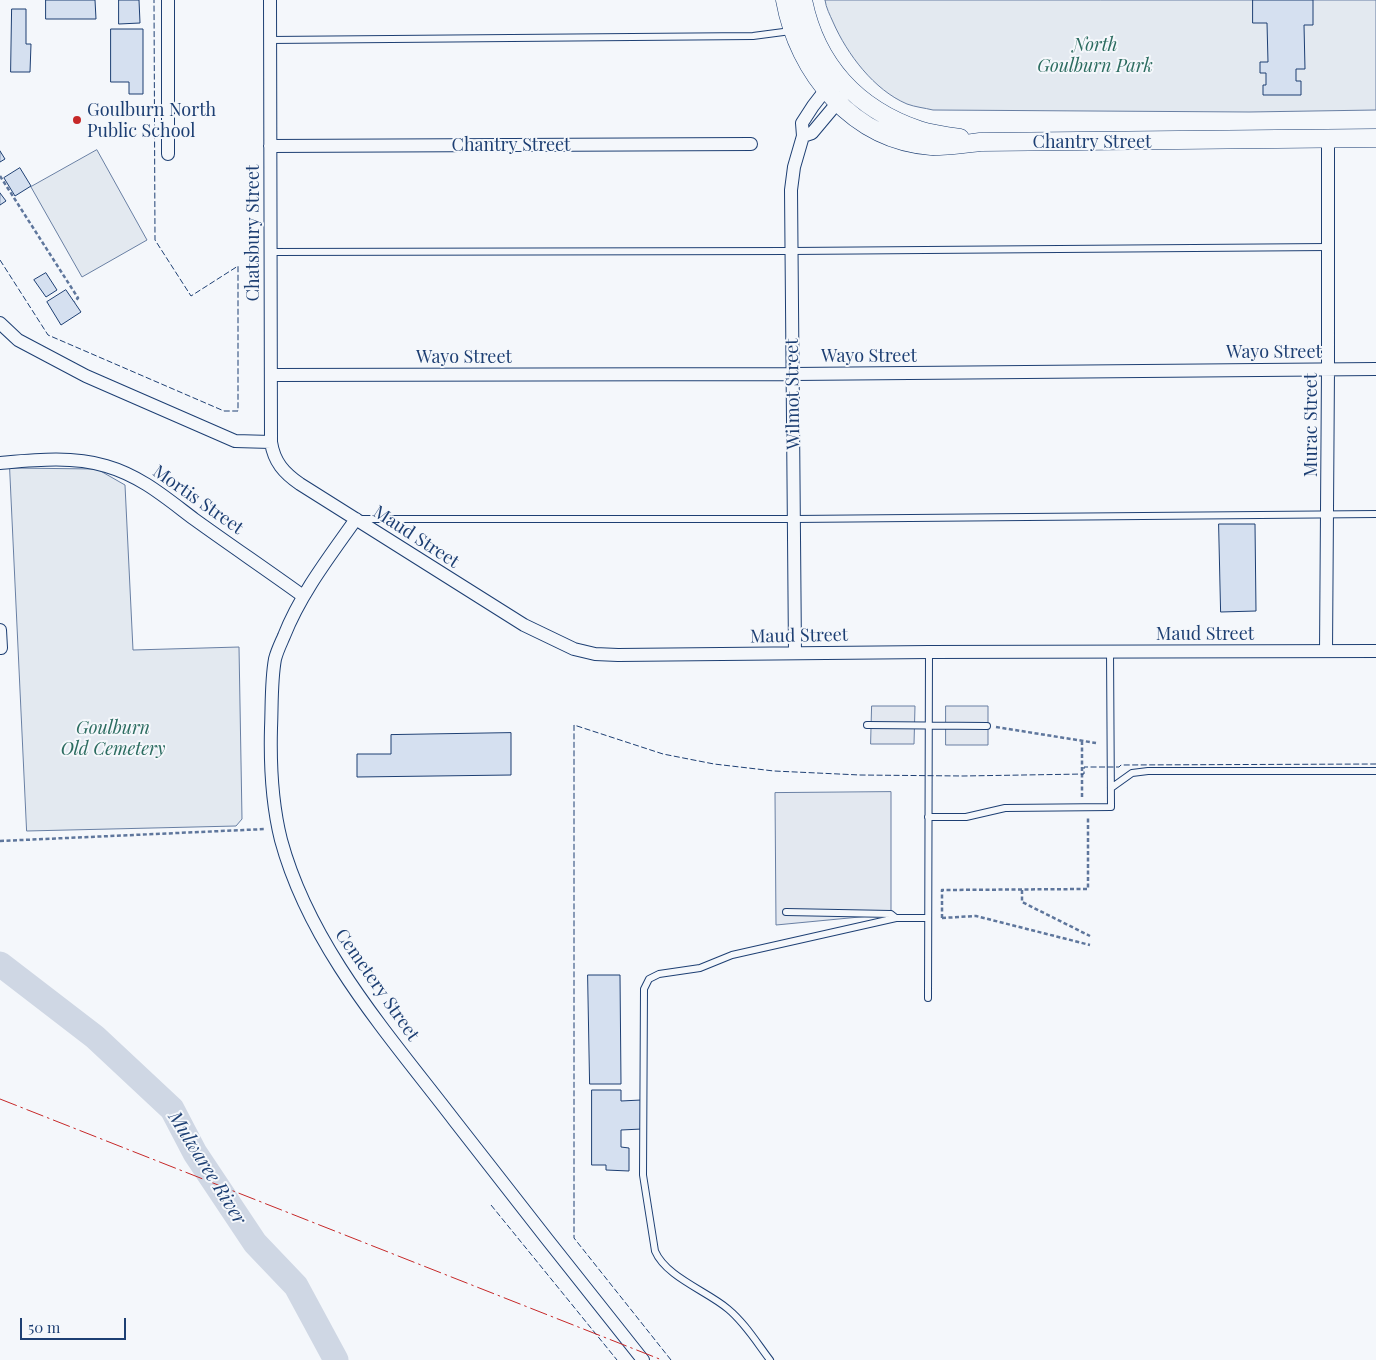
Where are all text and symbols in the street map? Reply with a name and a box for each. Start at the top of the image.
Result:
park label: North Goulburn Park [1037,34,1153,76]
place label: Goulburn North Public School [87,99,216,142]
marker: Goulburn North Public School [71,114,83,126]
street label: Chantry Street [1033,131,1151,153]
street label: Chantry Street [452,134,570,156]
street label: Chatsbury Street [242,165,264,301]
street label: Wilmot Street [781,338,805,450]
street label: Wayo Street [1226,341,1322,363]
street label: Wayo Street [821,345,917,367]
street label: Wayo Street [416,346,512,368]
street label: Murac Street [1300,373,1322,477]
street label: Mortis Street [149,461,247,539]
street label: Maud Street [369,501,463,573]
street label: Maud Street [1156,623,1254,645]
street label: Maud Street [750,624,848,648]
park label: Goulburn Old Cemetery [61,717,165,760]
street label: Cemetery Street [330,925,424,1045]
water label: Mulwaree River [163,1107,251,1229]
scale bar [22,1308,129,1340]
text: 50 m [28,1317,60,1337]

